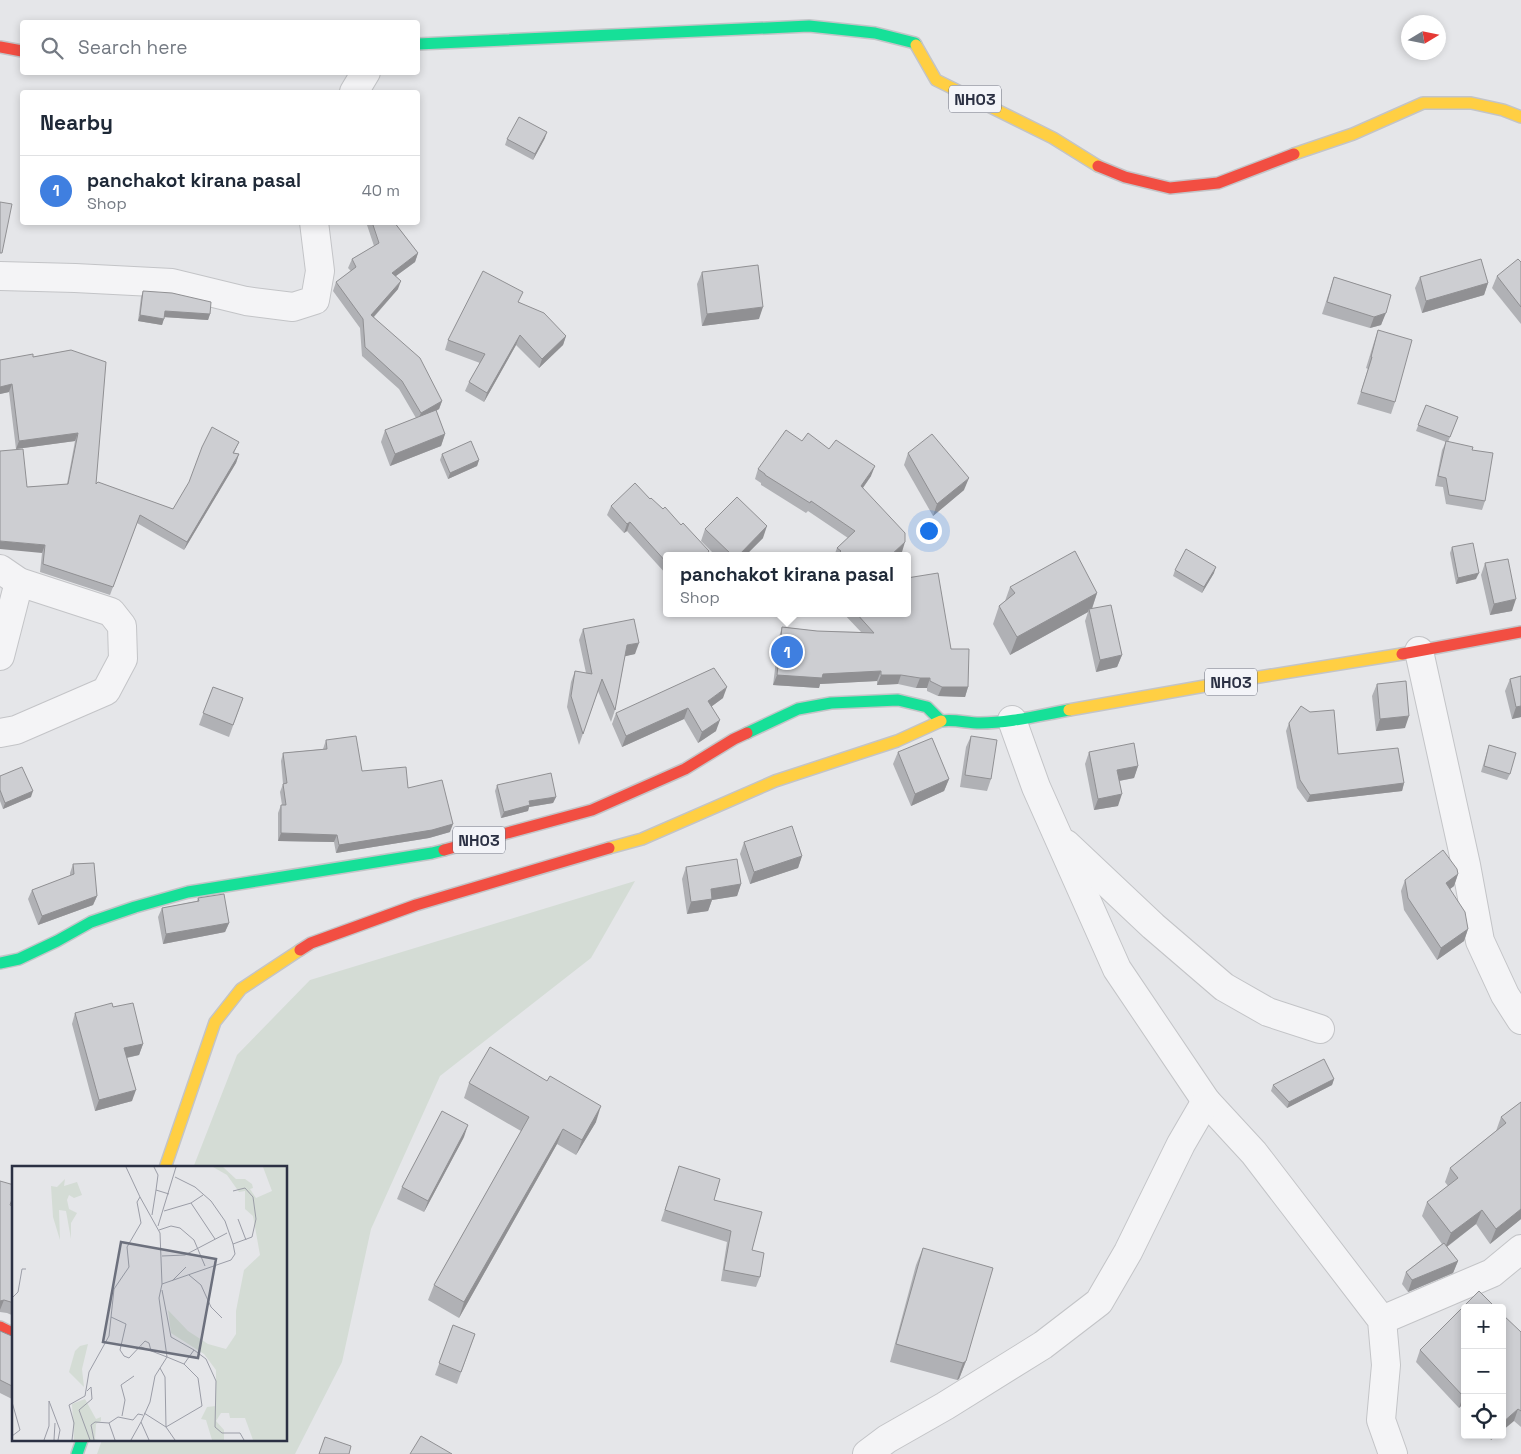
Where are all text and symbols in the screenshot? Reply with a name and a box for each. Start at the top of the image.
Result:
north arrow [1401,15,1446,60]
search box [20,20,420,75]
icon: search [38,34,66,62]
text: Search here [78,35,188,60]
road number: NH03 [949,86,1001,112]
text: Nearby [40,109,113,136]
text: panchakot kirana pasal [87,168,301,193]
text: 1 [52,180,60,201]
text: 40 m [362,180,400,201]
text: Shop [87,193,127,214]
your location [916,518,942,544]
popup [663,552,911,617]
text: panchakot kirana pasal [680,562,894,587]
text: Shop [680,587,720,608]
pin: 1 [771,633,803,671]
road number: NH03 [1205,669,1257,696]
road number: NH03 [453,826,505,854]
inset map [12,1166,288,1442]
map controls [1461,1304,1506,1439]
button: + [1461,1304,1506,1349]
button: − [1461,1349,1506,1394]
button: locate [1461,1394,1506,1439]

